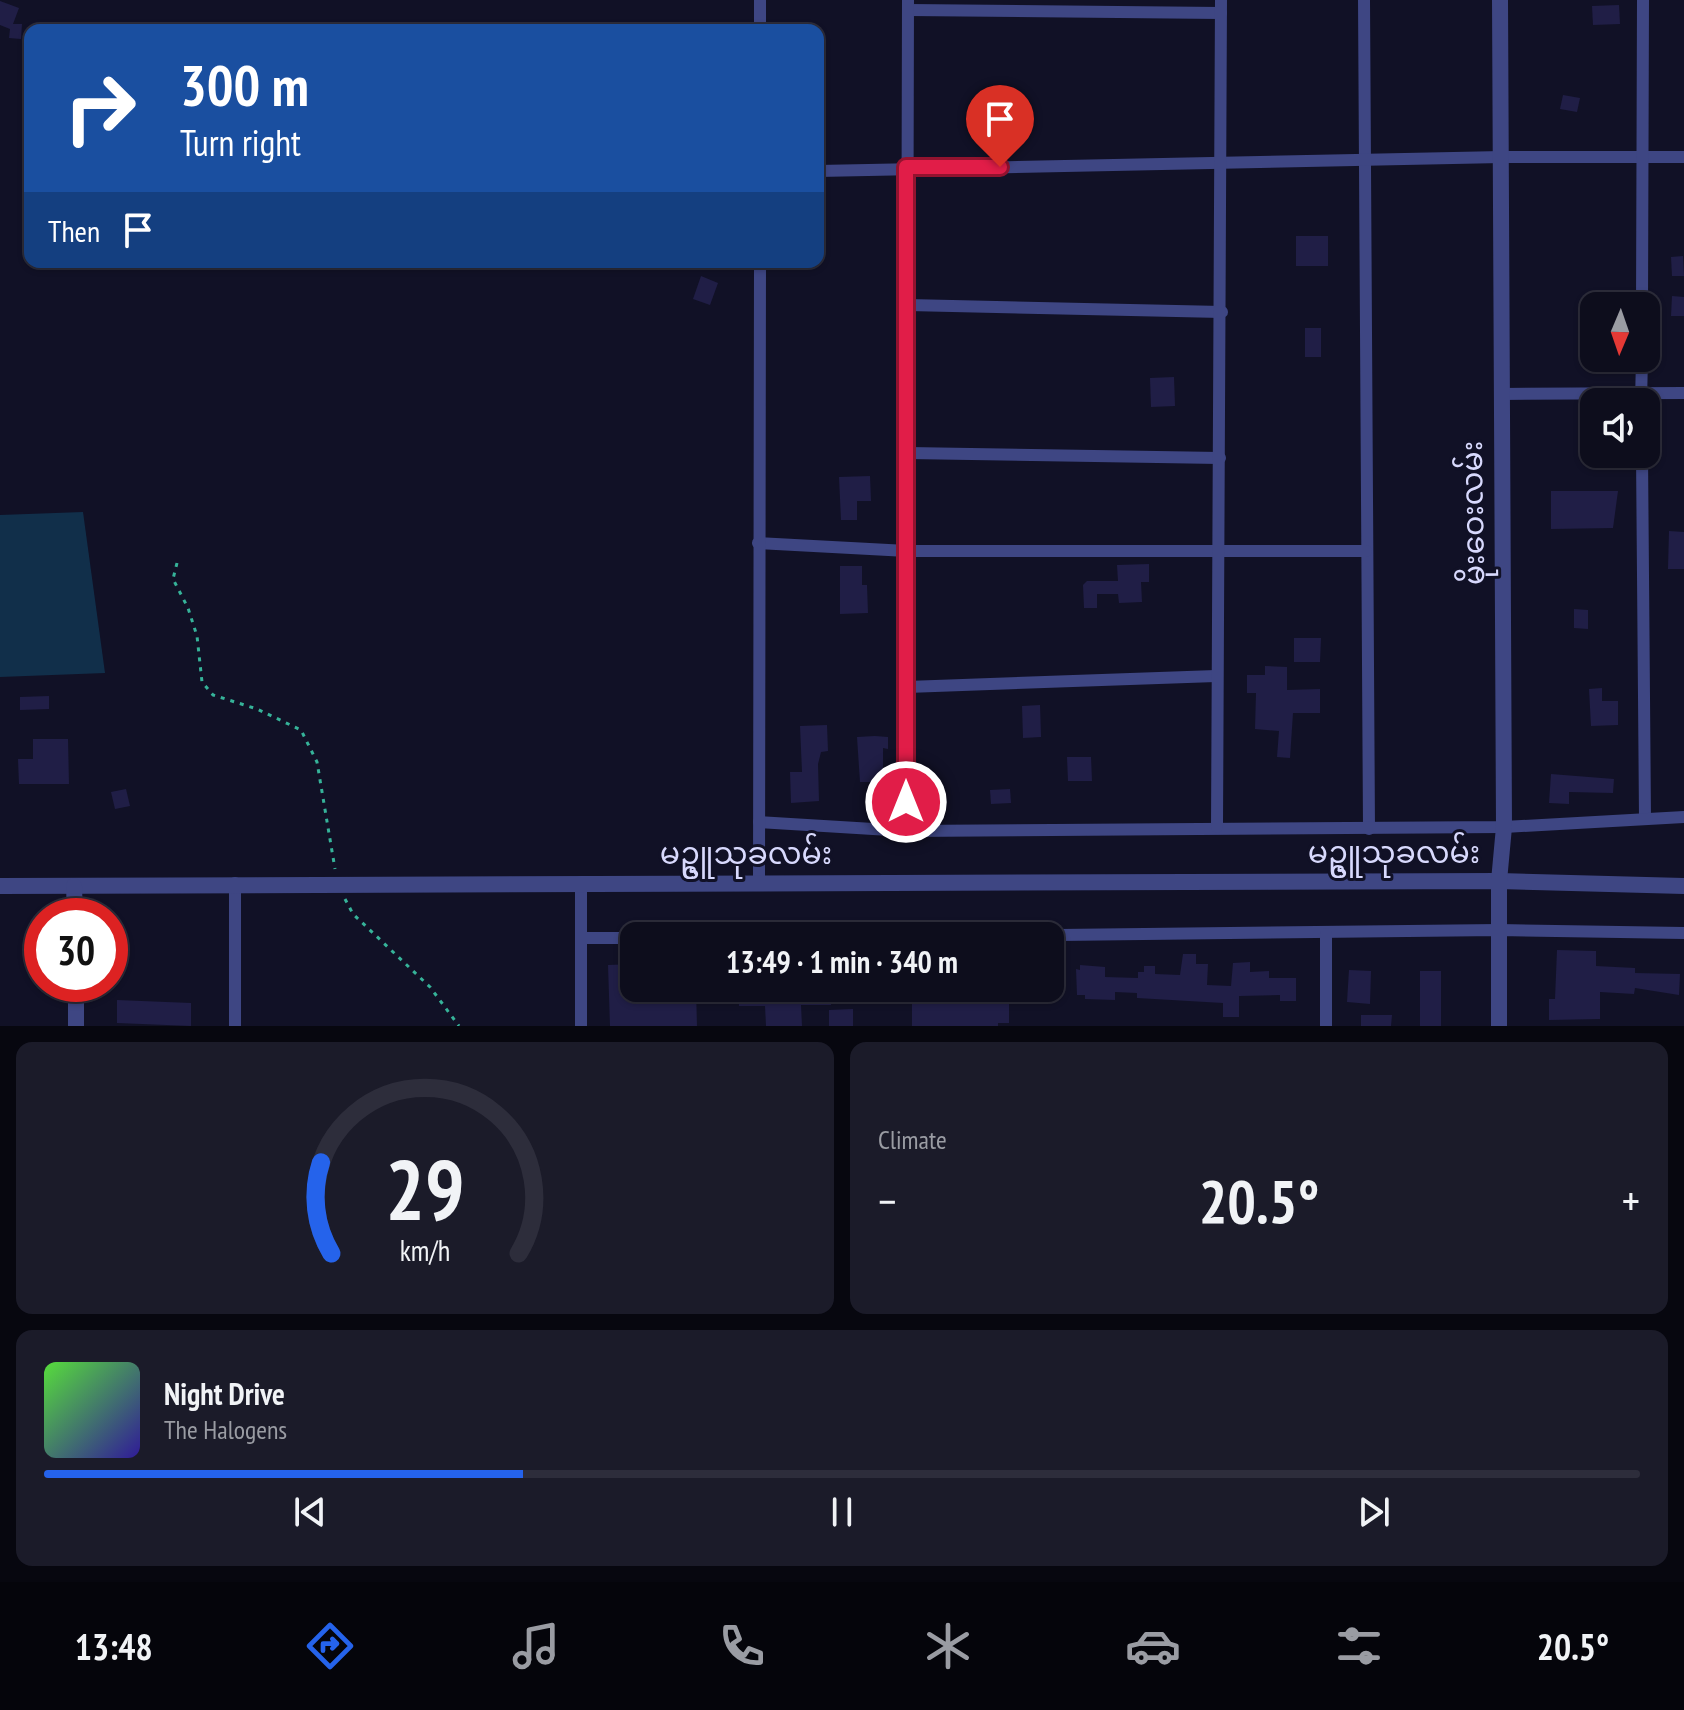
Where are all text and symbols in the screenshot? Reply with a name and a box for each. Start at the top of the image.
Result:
text: 300 m [180,49,309,121]
icon: right [48,56,152,160]
pin [966,85,1034,167]
icon: arrive [978,97,1022,141]
text: Turn right [180,119,301,166]
icon: arrive [116,208,160,252]
text: Then [48,211,100,250]
north arrow [1580,292,1660,372]
map controls [1580,292,1660,468]
button: sound [1580,388,1660,468]
street label: မိုးဝေးလမ်း [1450,440,1499,585]
position arrow [864,760,948,844]
street label: မဥ္ဇူသုခလမ်း [1308,831,1480,878]
street label: မဥ္ဇူသုခလမ်း [660,832,832,879]
speed limit sign: 30 [24,898,128,1002]
text: 13:49 · 1 min · 340 m [726,942,958,981]
text: Climate [878,1123,947,1156]
text: 29 [385,1135,465,1243]
text: 20.5° [1199,1162,1319,1240]
text: − [878,1172,896,1229]
text: + [1622,1172,1640,1229]
text: km/h [400,1232,450,1269]
text: Night Drive [164,1374,285,1413]
text: The Halogens [164,1413,287,1446]
icon: previous [288,1490,332,1534]
icon: pause [820,1490,864,1534]
icon: next [1352,1490,1396,1534]
icon: directions [302,1618,358,1674]
icon: music [508,1618,564,1674]
icon: phone [714,1618,770,1674]
icon: climate [920,1618,976,1674]
icon: car [1125,1618,1181,1674]
icon: filters [1331,1618,1387,1674]
text: 13:48 [75,1623,153,1670]
text: 20.5° [1537,1623,1609,1670]

